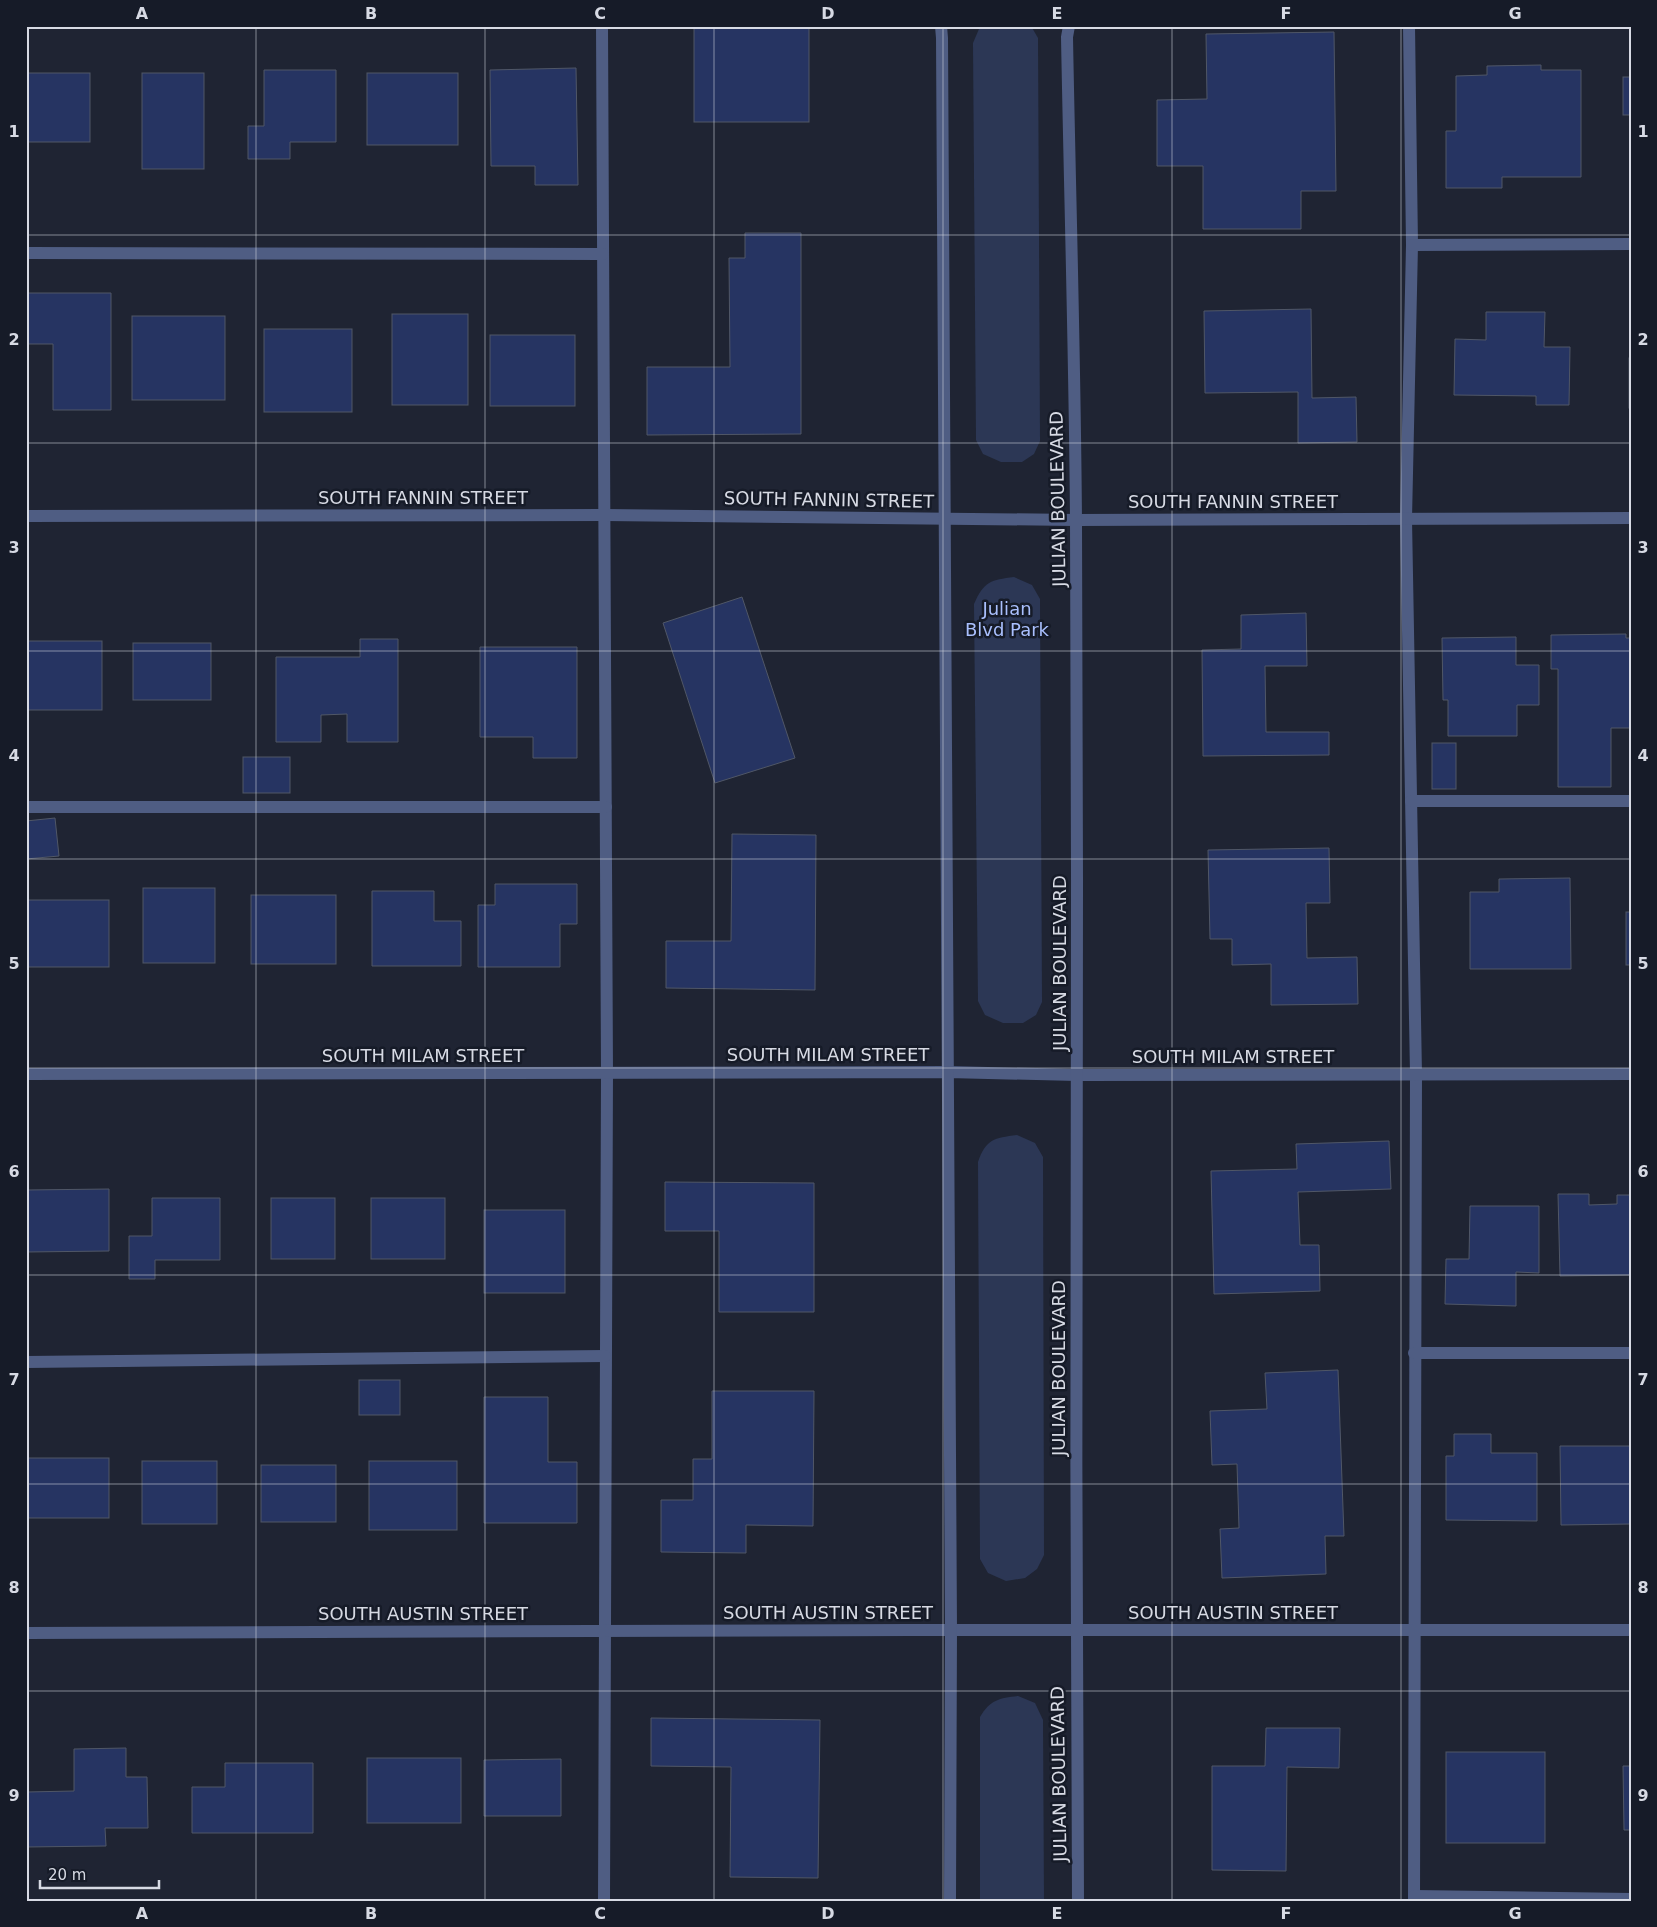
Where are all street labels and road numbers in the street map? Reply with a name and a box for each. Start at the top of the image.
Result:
street label: JULIAN BOULEVARD [1045,411,1070,588]
street label: SOUTH FANNIN STREET [318,487,529,508]
street label: SOUTH FANNIN STREET [724,487,935,512]
street label: SOUTH FANNIN STREET [1128,491,1339,512]
street label: JULIAN BOULEVARD [1049,875,1070,1052]
street label: SOUTH MILAM STREET [727,1044,930,1065]
street label: SOUTH MILAM STREET [322,1045,525,1066]
street label: SOUTH MILAM STREET [1132,1046,1335,1067]
street label: JULIAN BOULEVARD [1048,1280,1069,1457]
street label: SOUTH AUSTIN STREET [723,1602,934,1623]
street label: SOUTH AUSTIN STREET [1128,1602,1339,1623]
street label: SOUTH AUSTIN STREET [318,1603,529,1624]
street label: JULIAN BOULEVARD [1046,1686,1071,1863]

